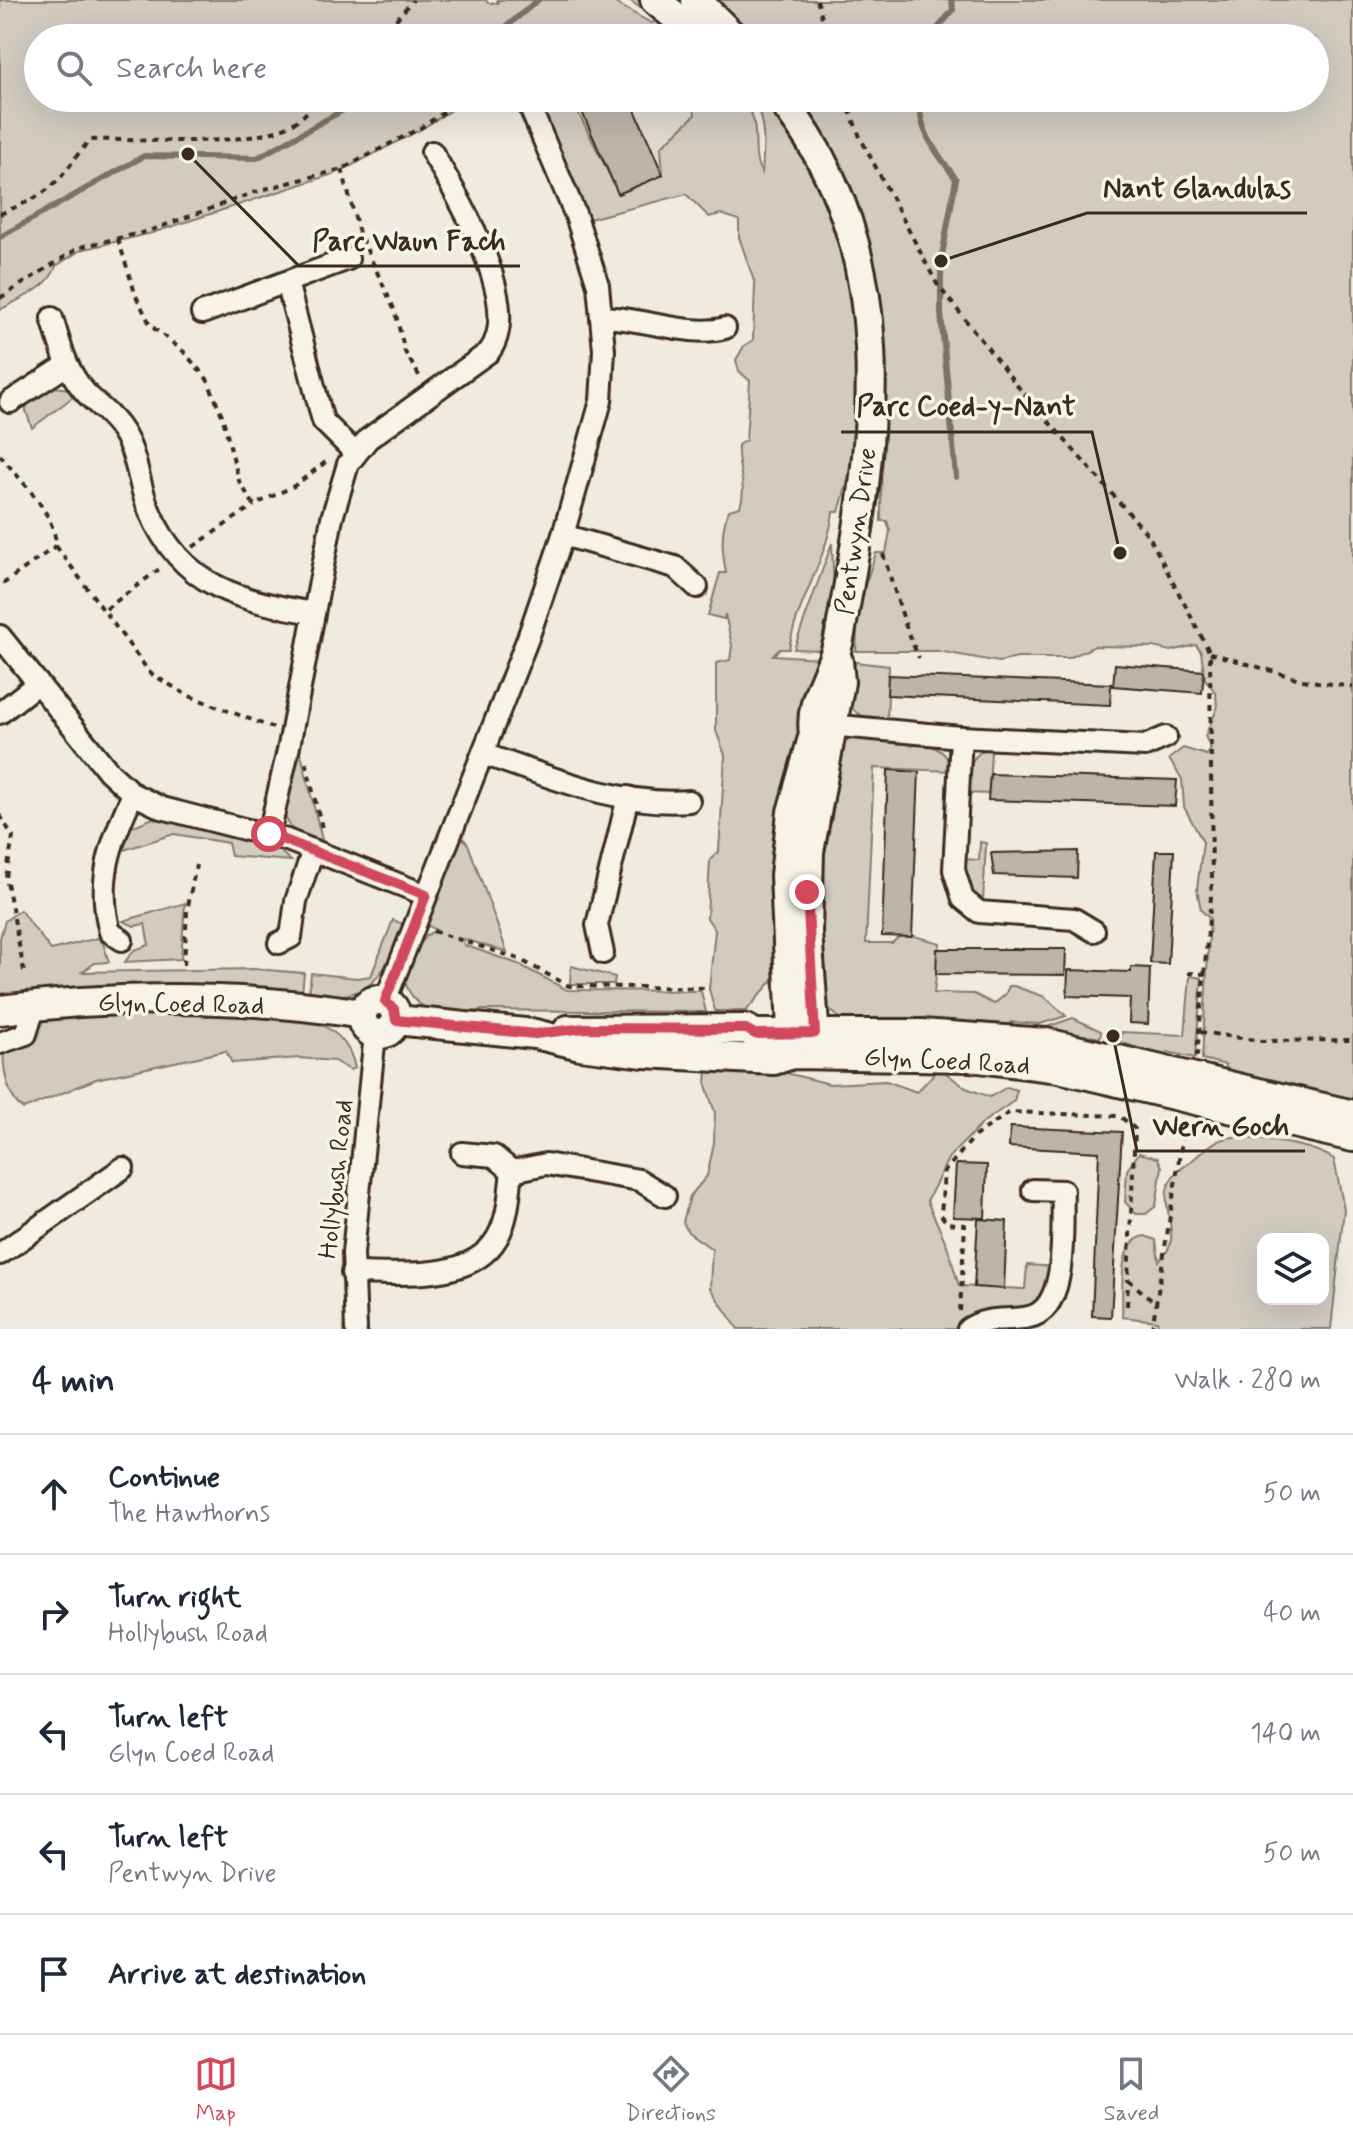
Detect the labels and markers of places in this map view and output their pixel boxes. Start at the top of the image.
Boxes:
callout: Nant Glandulas [1087,161,1307,213]
callout: Parc Waun Fach [299,214,520,266]
callout: Parc Coed-y-Nant [841,380,1092,432]
callout: Wern Goch [1137,1099,1305,1151]

